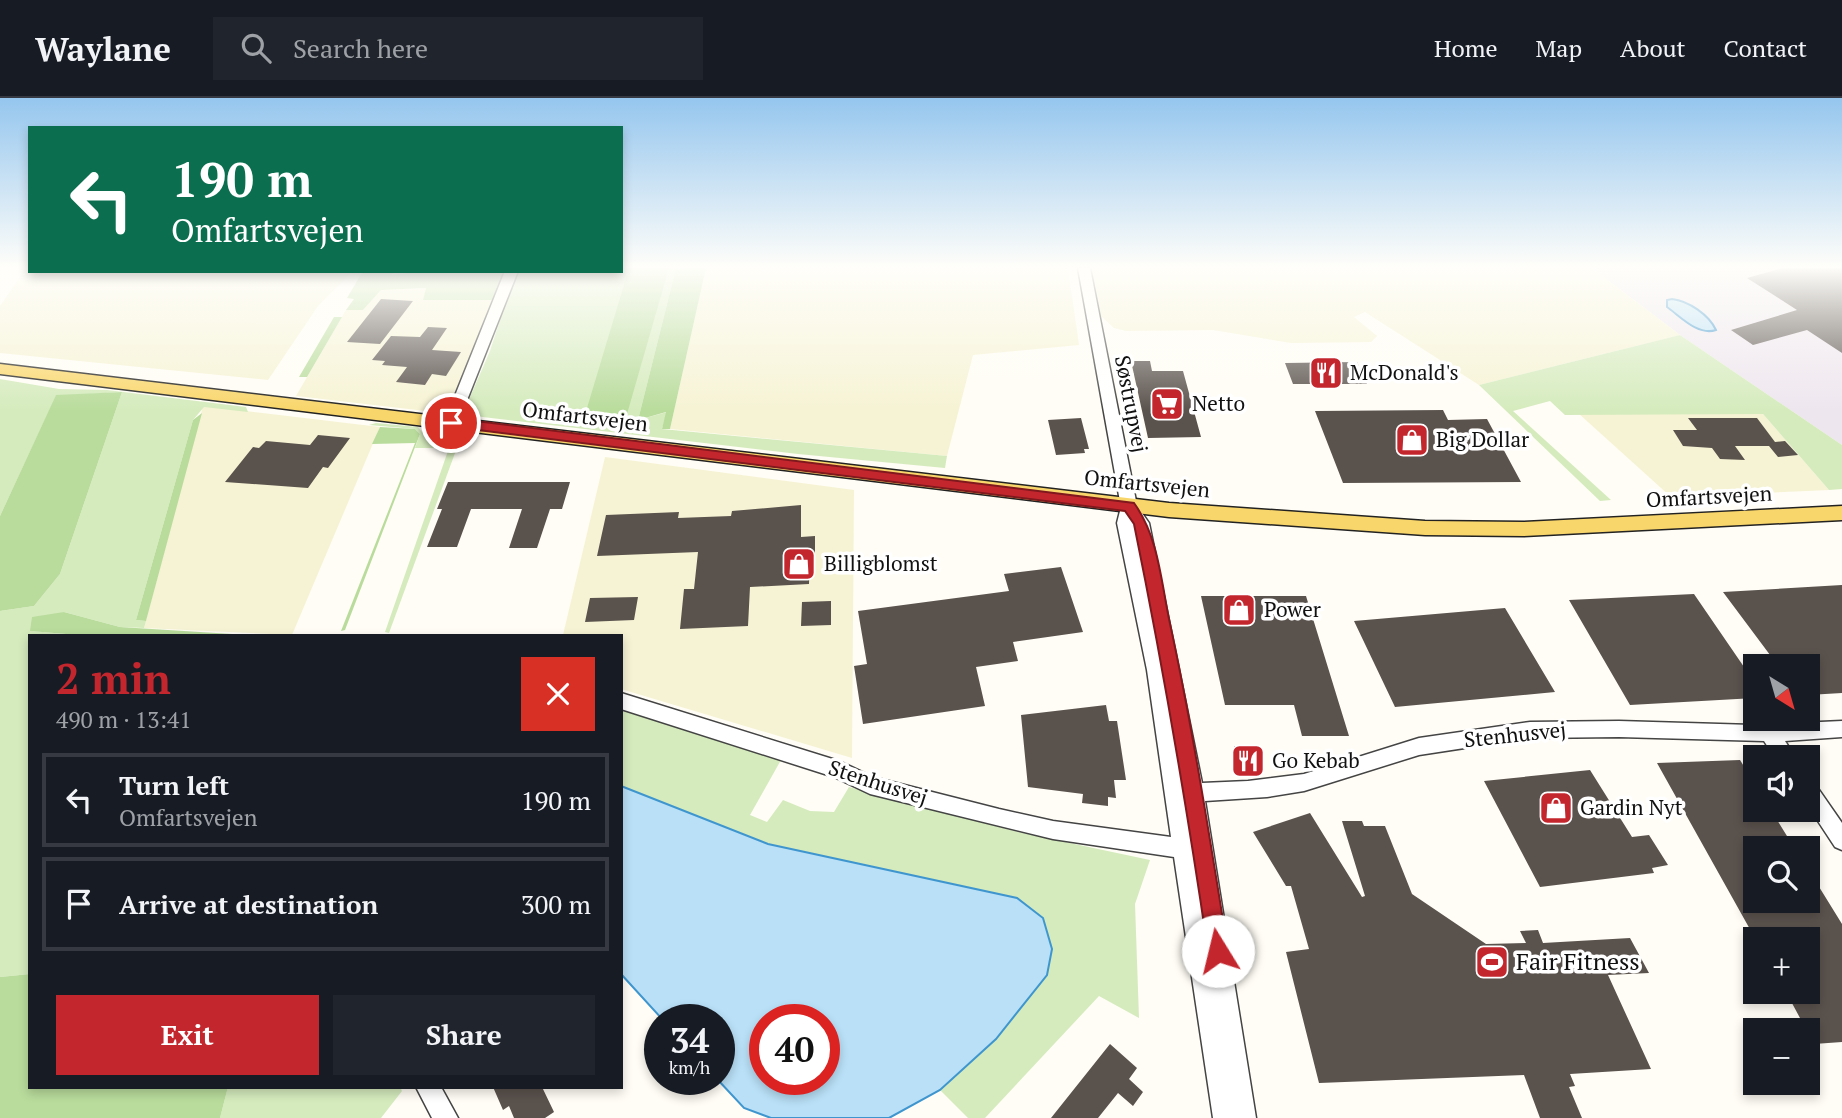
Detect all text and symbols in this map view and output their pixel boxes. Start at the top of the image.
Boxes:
search box [213,17,703,80]
text: Waylane [35,27,171,70]
icon: search [237,29,275,67]
text: Search here [293,31,428,65]
text: Home [1434,32,1498,64]
text: Map [1536,32,1582,64]
text: About [1620,32,1686,64]
text: Contact [1724,32,1807,64]
text: 190 m [171,146,313,211]
icon: left [56,154,147,245]
text: Omfartsvejen [171,209,363,251]
street label: Søstrupvej [1109,353,1155,455]
restaurant icon: McDonald's [1307,354,1345,392]
place label: McDonald's [1350,358,1459,386]
supermarket icon: Netto [1148,385,1186,423]
place label: Netto [1192,389,1245,417]
pin [421,393,481,453]
street label: Omfartsvejen [521,394,650,438]
icon: arrive [432,404,470,442]
shop icon: Big Dollar [1393,421,1431,459]
place label: Big Dollar [1436,425,1529,453]
street label: Omfartsvejen [1083,462,1212,504]
street label: Omfartsvejen [1645,479,1773,513]
shop icon: Billigblomst [780,545,818,583]
place label: Billigblomst [824,549,938,577]
shop icon: Power [1220,591,1258,629]
place label: Power [1264,595,1321,623]
text: 2 min [56,650,171,706]
north arrow [1743,654,1820,732]
map controls [1743,654,1820,1095]
button: close [521,657,595,731]
text: 490 m · 13:41 [56,704,191,735]
street label: Stenhusvej [1462,715,1567,753]
restaurant icon: Go Kebab [1229,742,1267,780]
button: sound [1743,745,1820,822]
place label: Go Kebab [1272,746,1360,774]
street label: Stenhusvej [825,753,931,811]
text: Turn left [119,768,229,802]
icon: left [60,781,98,819]
text: 190 m [521,783,591,817]
shop icon: Gardin Nyt [1537,789,1575,827]
place label: Gardin Nyt [1580,793,1683,821]
text: Omfartsvejen [119,802,257,833]
button: search [1743,836,1820,913]
icon: arrive [60,885,98,923]
text: Arrive at destination [119,887,378,921]
text: 300 m [521,887,591,921]
position arrow [1181,914,1255,988]
button: + [1743,927,1820,1004]
sports icon: Fair Fitness [1473,943,1511,981]
place label: Fair Fitness [1516,945,1640,977]
button: Exit [56,995,319,1075]
button: Share [333,995,595,1075]
speed limit sign: 40 [749,1004,840,1095]
text: 34 [670,1017,709,1063]
button: − [1743,1018,1820,1095]
text: km/h [669,1055,710,1079]

